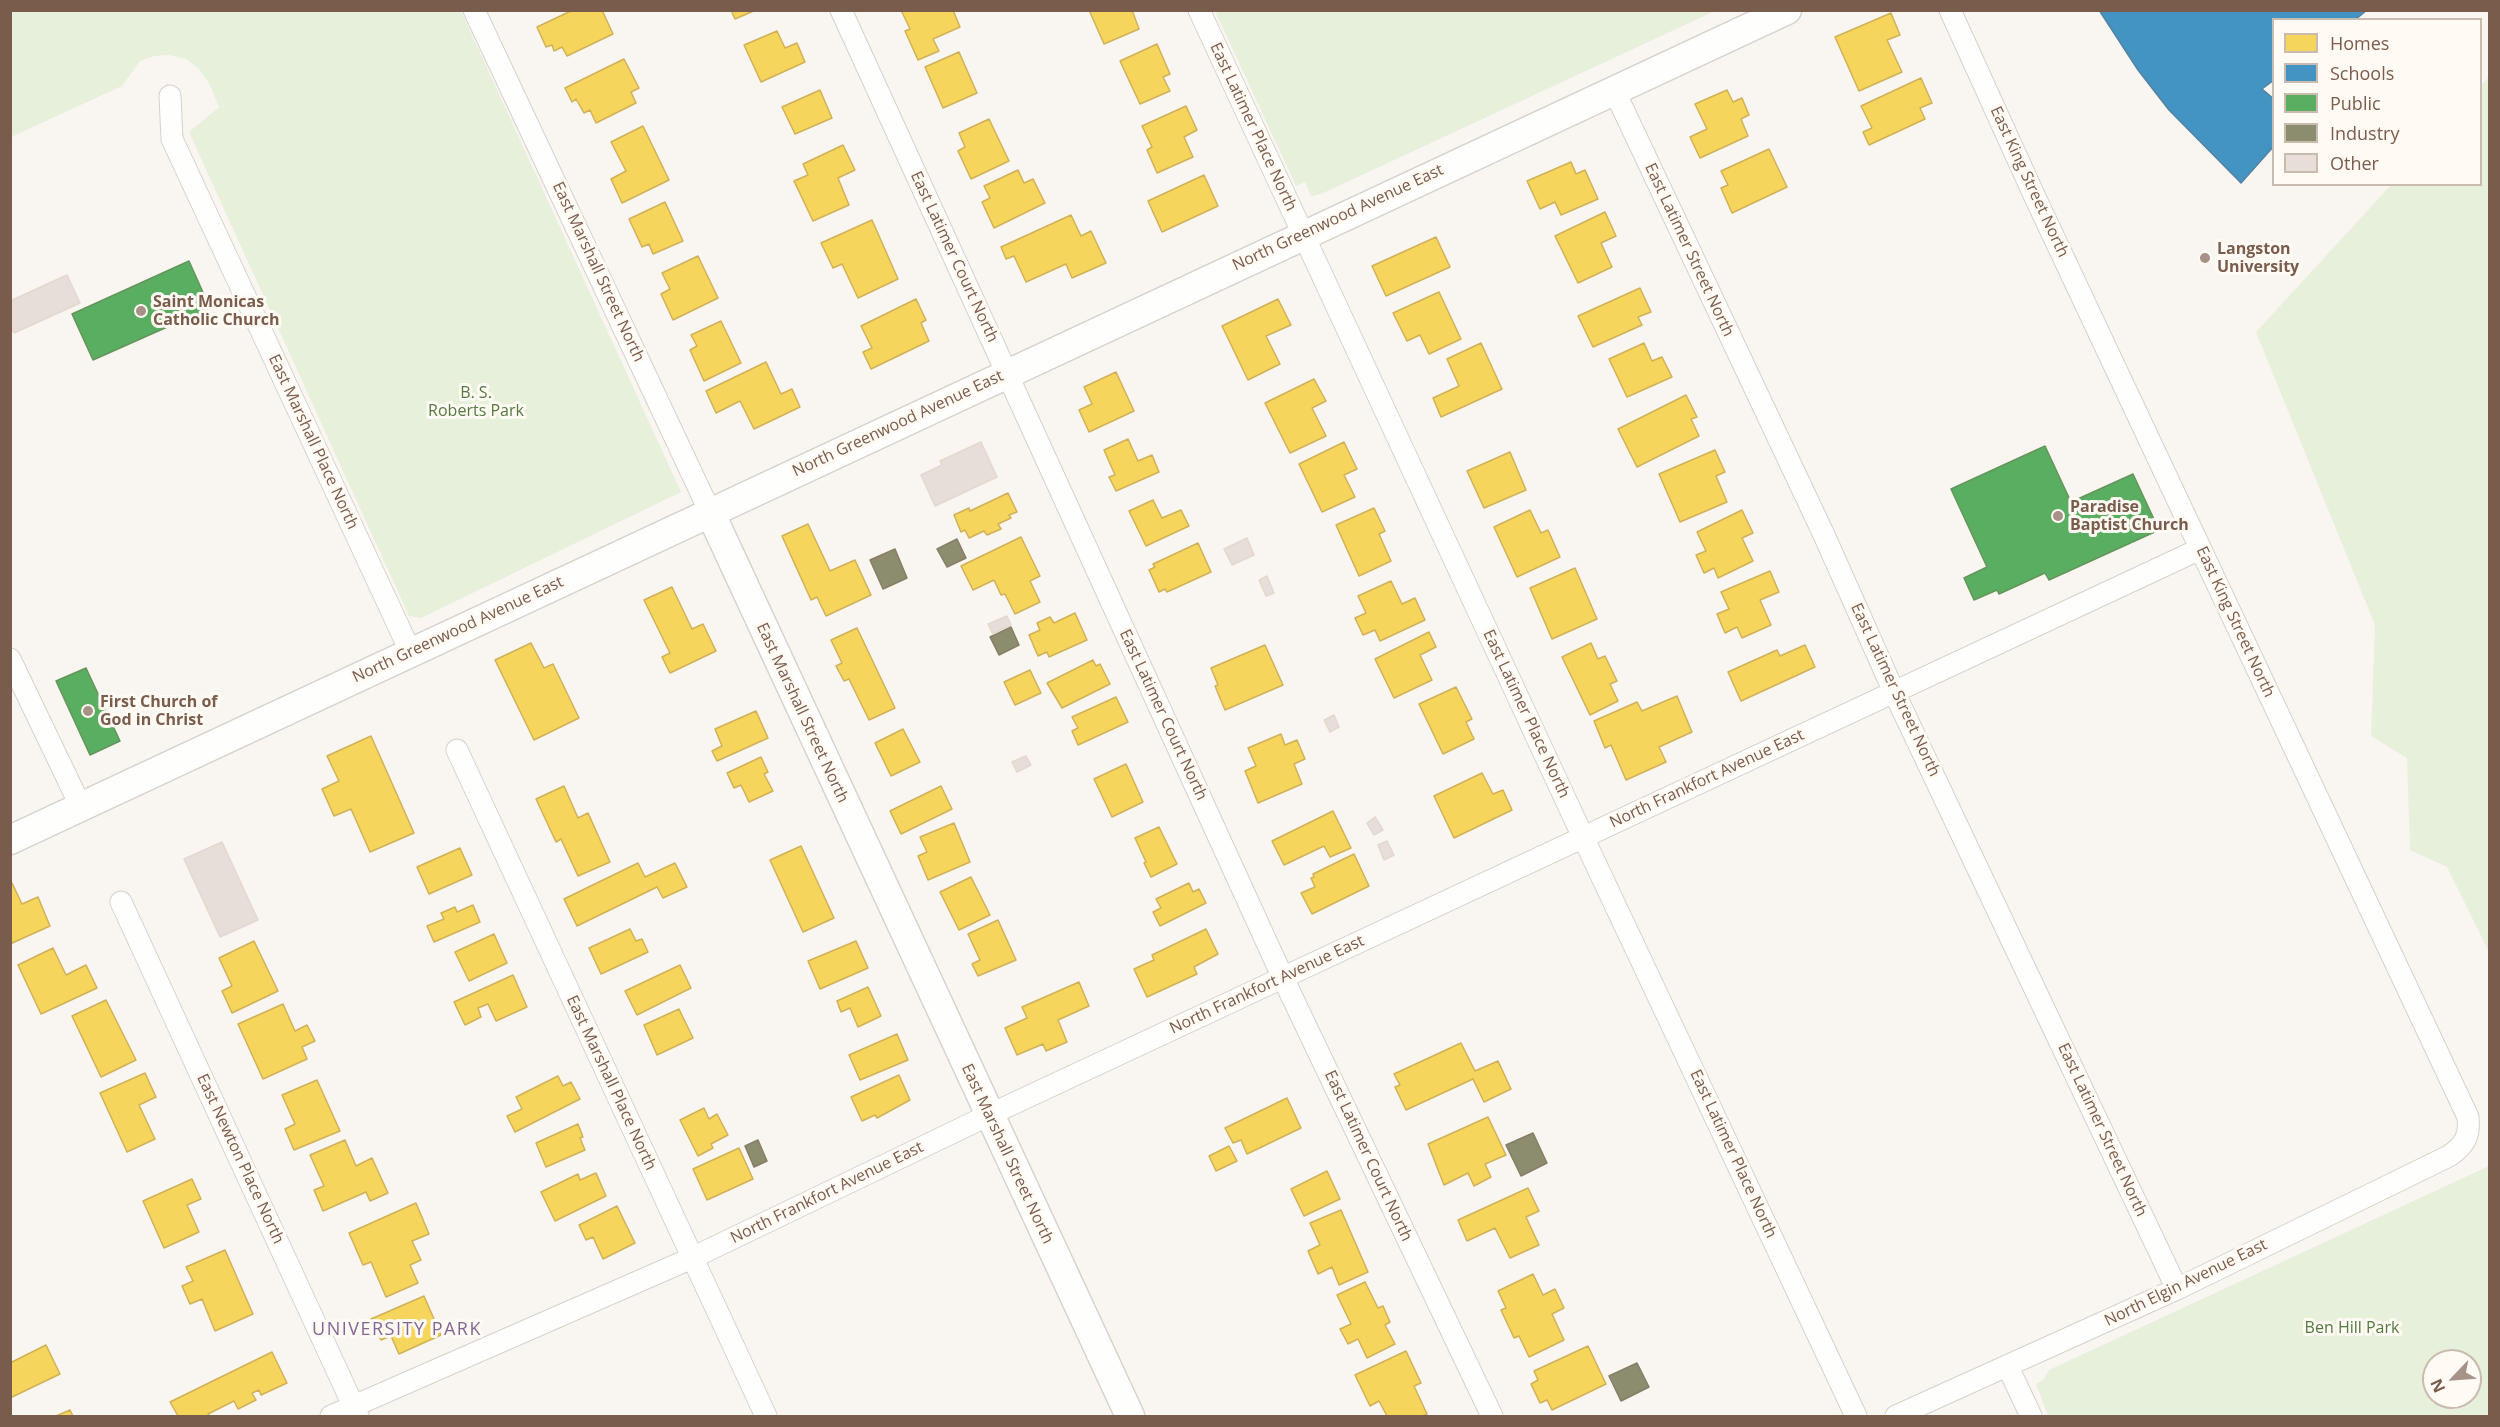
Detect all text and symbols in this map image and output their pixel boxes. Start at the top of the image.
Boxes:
legend [2272,18,2482,186]
text: Homes [2330,31,2389,55]
street label: East Latimer Place North [1205,40,1301,214]
text: Schools [2330,61,2394,85]
text: Public [2330,91,2381,115]
street label: East King Street North [1986,103,2072,261]
text: Industry [2330,121,2400,145]
text: Other [2330,151,2379,175]
street label: East Latimer Street North [1640,160,1738,340]
street label: North Greenwood Avenue East [1230,161,1446,275]
street label: East Latimer Court North [906,168,1002,346]
street label: East Marshall Street North [548,179,648,365]
place label: Langston University [2217,239,2299,277]
marker: Langston University [2198,251,2212,265]
place label: Saint Monicas Catholic Church [153,292,280,330]
marker: Saint Monicas Catholic Church [134,304,148,318]
street label: East Marshall Place North [264,352,362,532]
street label: North Greenwood Avenue East [790,367,1006,481]
park label: B. S. Roberts Park [428,383,524,421]
place label: Paradise Baptist Church [2070,497,2189,535]
marker: Paradise Baptist Church [2051,509,2065,523]
street label: East King Street North [2192,543,2278,701]
street label: North Greenwood Avenue East [350,573,566,687]
street label: East Latimer Street North [1846,600,1944,780]
street label: East Marshall Street North [752,620,852,806]
street label: East Latimer Court North [1115,626,1211,804]
street label: East Latimer Place North [1478,627,1574,801]
place label: First Church of God in Christ [100,692,217,730]
marker: First Church of God in Christ [81,704,95,718]
street label: North Frankfort Avenue East [1607,725,1807,833]
street label: North Frankfort Avenue East [1167,931,1367,1039]
street label: East Marshall Place North [562,993,660,1173]
street label: East Latimer Street North [2053,1040,2151,1220]
street label: East Marshall Street North [957,1061,1057,1247]
street label: East Latimer Court North [1320,1067,1416,1245]
street label: East Latimer Place North [1685,1067,1781,1241]
street label: East Newton Place North [192,1071,288,1247]
street label: North Frankfort Avenue East [727,1138,927,1248]
street label: North Elgin Avenue East [2102,1235,2270,1331]
park label: Ben Hill Park [2305,1318,2399,1338]
district label: UNIVERSITY PARK [312,1319,482,1341]
north arrow [2422,1349,2482,1409]
text: N [2425,1375,2450,1396]

